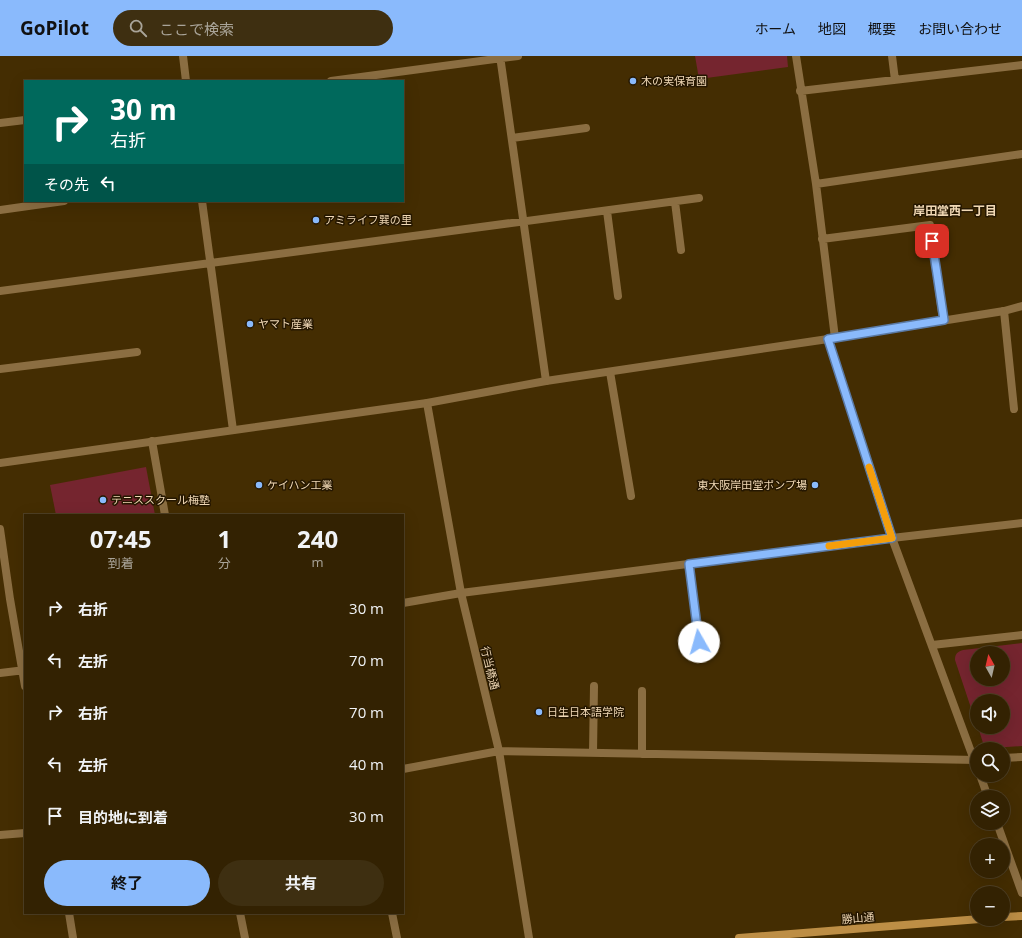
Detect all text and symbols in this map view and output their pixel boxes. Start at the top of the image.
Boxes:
search box [113,10,393,46]
text: GoPilot [20,15,89,41]
icon: search [127,17,149,39]
text: ここで検索 [159,19,234,39]
text: ホーム [754,19,796,38]
text: 地図 [818,19,846,38]
text: 概要 [868,19,896,38]
text: お問い合わせ [918,19,1002,38]
place label: 木の実保育園 [641,73,707,88]
marker: 木の実保育園 [628,76,638,86]
text: 30 m [110,90,177,128]
icon: right [44,96,96,148]
text: 右折 [110,128,146,152]
icon: left [97,172,119,194]
text: その先 [44,174,89,194]
district label: 岸田堂西一丁目 [913,202,997,219]
place label: アミライフ巽の里 [324,212,412,227]
marker: アミライフ巽の里 [311,215,321,225]
pin [915,224,949,258]
icon: arrive [921,230,943,252]
place label: ヤマト産業 [258,316,313,331]
marker: ヤマト産業 [245,319,255,329]
place label: ケイハン工業 [267,477,333,492]
place label: 東大阪岸田堂ポンプ場 [697,477,807,492]
marker: ケイハン工業 [254,480,264,490]
marker: 東大阪岸田堂ポンプ場 [810,480,820,490]
place label: テニススクール梅塾 [111,492,210,507]
marker: テニススクール梅塾 [98,495,108,505]
text: 07:45 [90,522,152,555]
text: 1 [217,522,231,555]
text: 240 [297,522,338,555]
text: m [312,553,324,571]
text: 到着 [108,554,134,572]
text: 分 [218,554,231,572]
icon: right [44,597,66,619]
text: 30 m [349,598,384,618]
text: 右折 [78,599,108,619]
position arrow [678,621,720,663]
street label: 行当橋通 [478,645,503,691]
north arrow [970,646,1010,686]
map controls [970,646,1010,926]
icon: left [44,649,66,671]
text: 70 m [349,650,384,670]
text: 左折 [78,651,108,671]
button: sound [970,694,1010,734]
icon: right [44,701,66,723]
text: 70 m [349,702,384,722]
text: 右折 [78,703,108,723]
place label: 日生日本語学院 [547,704,624,719]
marker: 日生日本語学院 [534,707,544,717]
button: search [970,742,1010,782]
icon: left [44,753,66,775]
text: 40 m [349,754,384,774]
text: 左折 [78,755,108,775]
button: layers [970,790,1010,830]
icon: arrive [44,805,66,827]
text: 30 m [349,806,384,826]
text: 目的地に到着 [78,807,168,827]
button: + [970,838,1010,878]
button: 終了 [44,860,210,906]
button: 共有 [218,860,384,906]
button: − [970,886,1010,926]
street label: 勝山通 [841,909,875,926]

